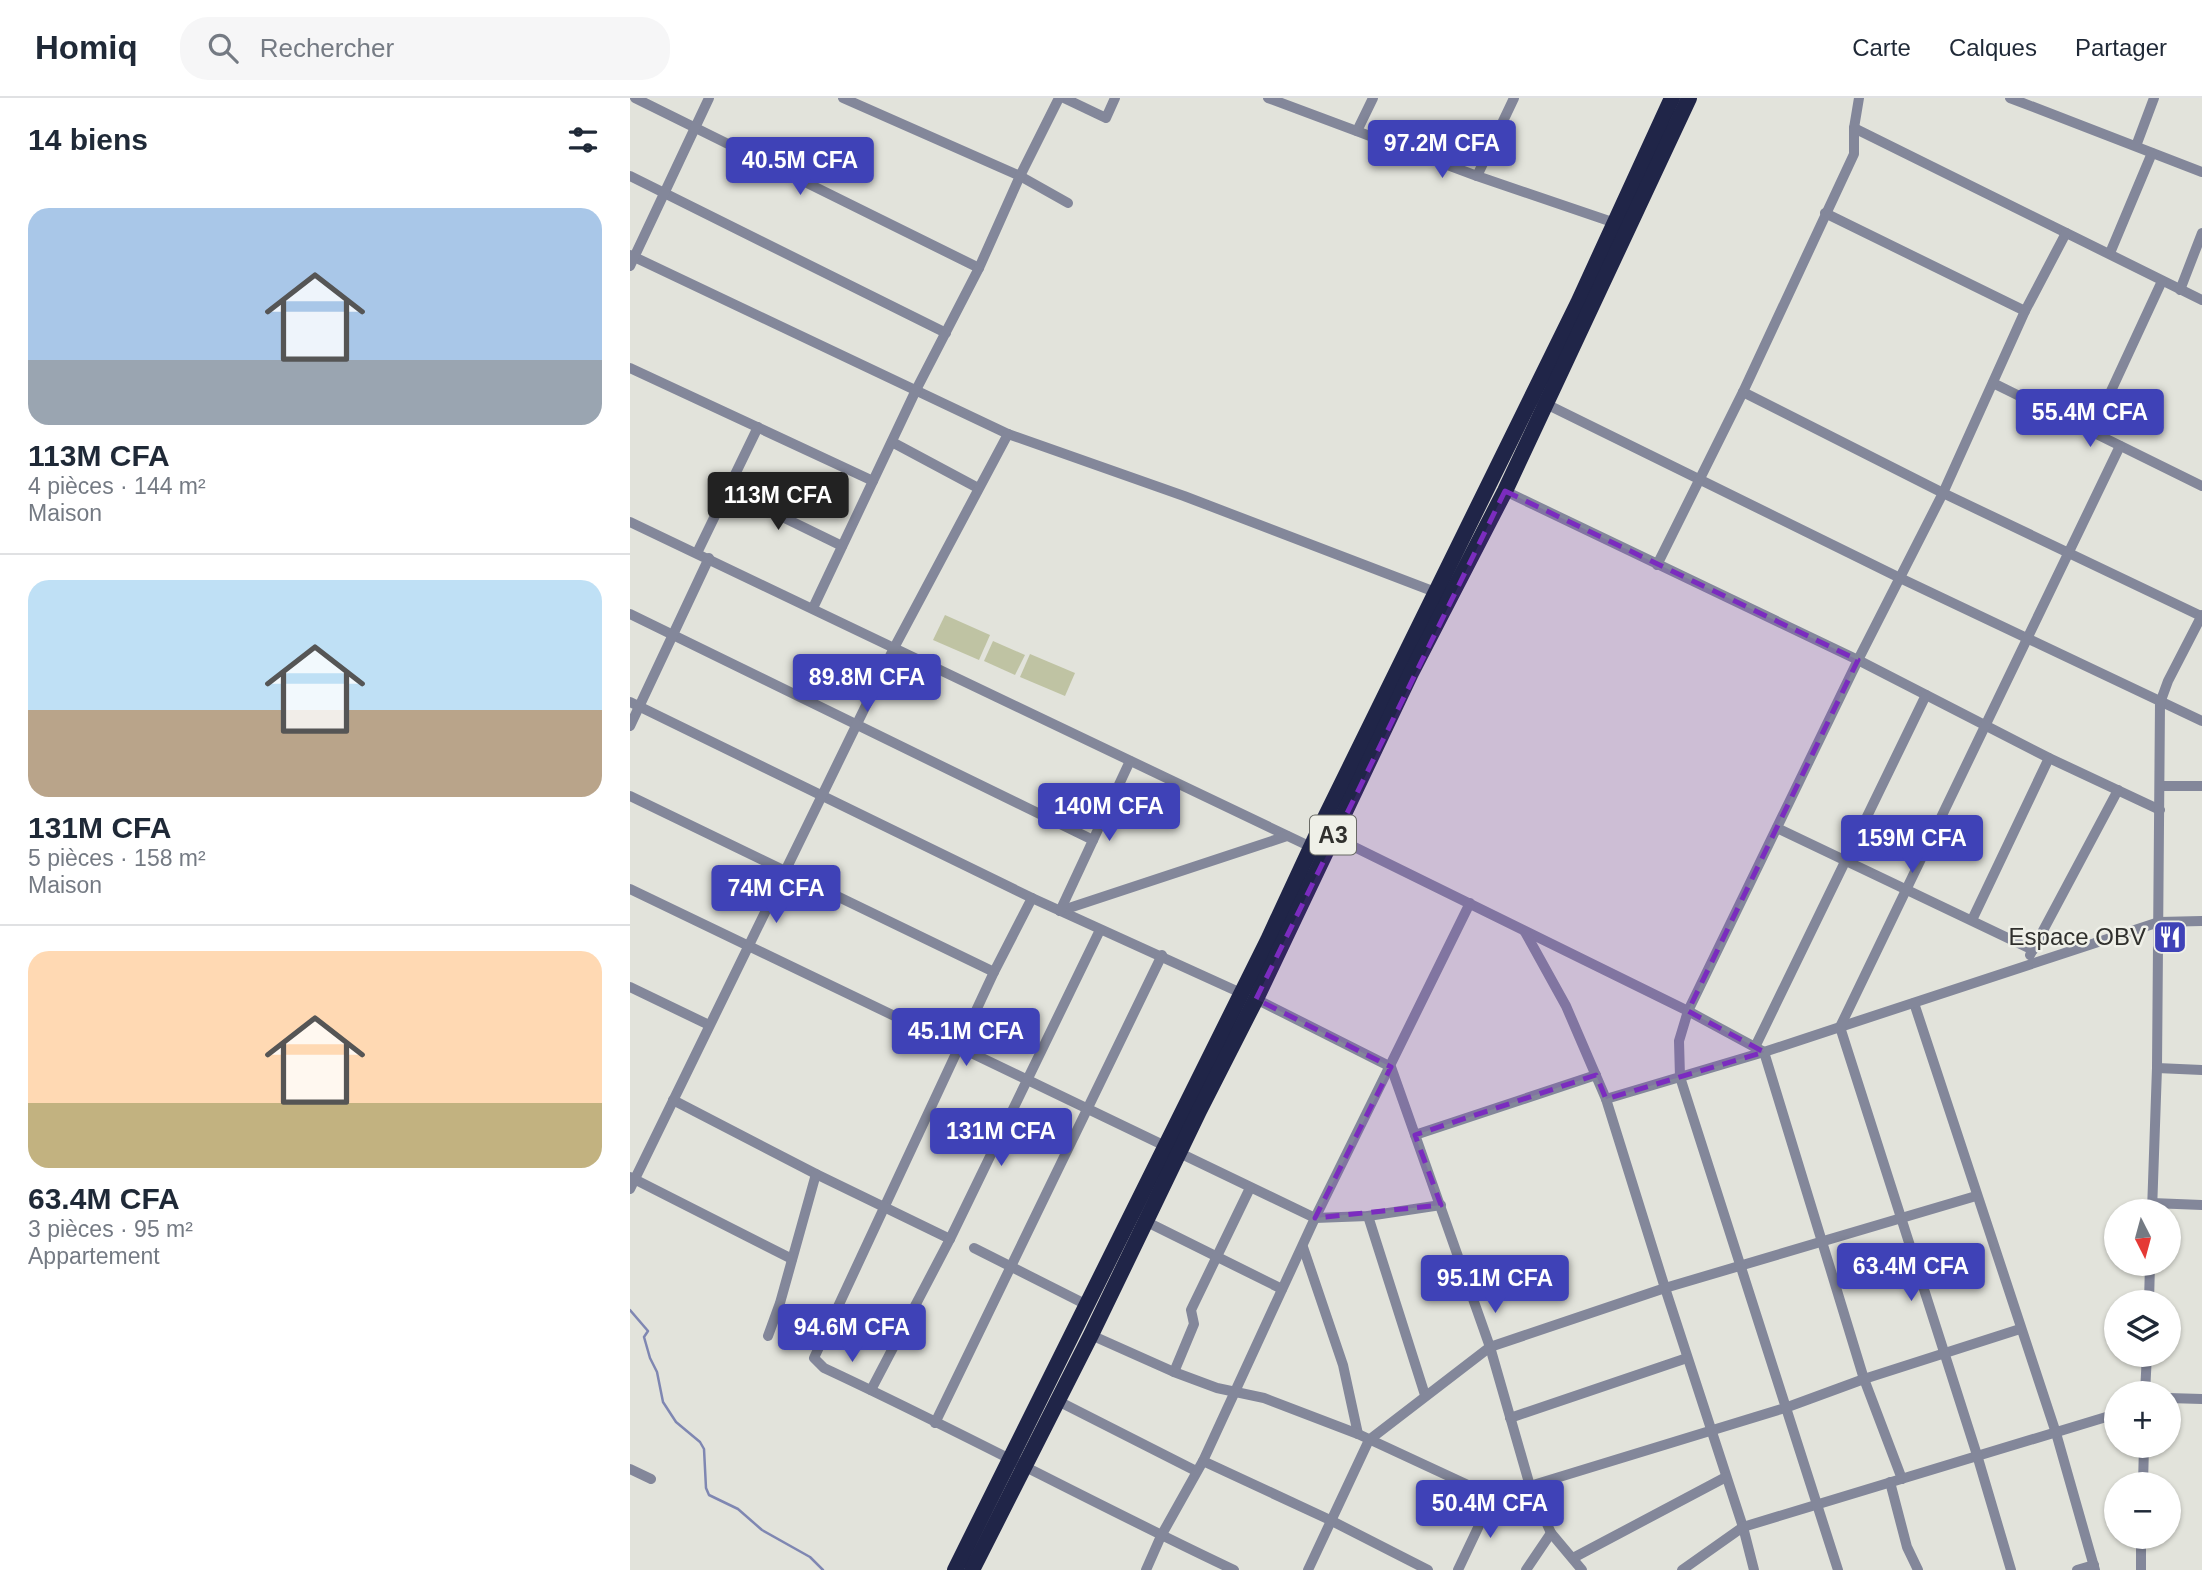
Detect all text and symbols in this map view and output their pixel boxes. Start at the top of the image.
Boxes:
search box [180,17,670,80]
text: Homiq [35,29,138,66]
icon: search [204,29,242,67]
text: Rechercher [260,33,394,63]
text: Carte [1852,34,1911,61]
text: Calques [1949,34,2037,61]
text: Partager [2075,34,2167,61]
pin: 97.2M CFA [1362,120,1522,180]
icon: filters [564,121,602,159]
text: 14 biens [28,123,148,156]
text: 97.2M CFA [1384,130,1500,156]
pin: 40.5M CFA [720,138,880,197]
text: 40.5M CFA [742,147,858,173]
icon: home [252,254,378,380]
pin: 55.4M CFA [2010,390,2170,449]
text: 55.4M CFA [2032,399,2148,425]
text: 113M CFA [28,439,170,472]
pin: 113M CFA [706,472,850,532]
text: 4 pièces · 144 m² [28,473,206,499]
text: 113M CFA [724,482,832,508]
text: Maison [28,500,102,526]
icon: home [252,626,378,752]
pin: 89.8M CFA [787,654,947,714]
text: 89.8M CFA [809,664,925,690]
pin: 140M CFA [1037,784,1181,843]
text: 140M CFA [1054,793,1164,819]
text: 131M CFA [28,811,171,844]
road number: A3 [1310,816,1356,855]
pin: 159M CFA [1840,816,1984,875]
text: 159M CFA [1857,825,1967,851]
text: 5 pièces · 158 m² [28,845,206,871]
pin: 74M CFA [711,866,841,925]
text: Maison [28,872,102,898]
text: 74M CFA [727,875,825,901]
restaurant icon: Espace OBV [2151,918,2189,956]
place label: Espace OBV [2009,923,2146,950]
icon: home [252,997,378,1123]
pin: 45.1M CFA [886,1009,1046,1068]
text: 45.1M CFA [908,1018,1024,1044]
pin: 131M CFA [929,1108,1073,1168]
text: 131M CFA [946,1118,1056,1144]
text: 63.4M CFA [28,1182,180,1215]
north arrow [2104,1199,2180,1276]
map controls [2104,1199,2181,1549]
text: 3 pièces · 95 m² [28,1216,193,1242]
text: Appartement [28,1243,160,1269]
pin: 63.4M CFA [1831,1244,1991,1303]
text: 63.4M CFA [1853,1253,1969,1279]
pin: 95.1M CFA [1415,1256,1575,1315]
text: 95.1M CFA [1437,1265,1553,1291]
button: layers [2104,1290,2181,1367]
pin: 94.6M CFA [772,1304,932,1364]
text: 94.6M CFA [794,1314,910,1340]
button: + [2104,1381,2181,1458]
button: − [2104,1472,2181,1549]
pin: 50.4M CFA [1410,1480,1570,1540]
text: 50.4M CFA [1432,1490,1548,1516]

